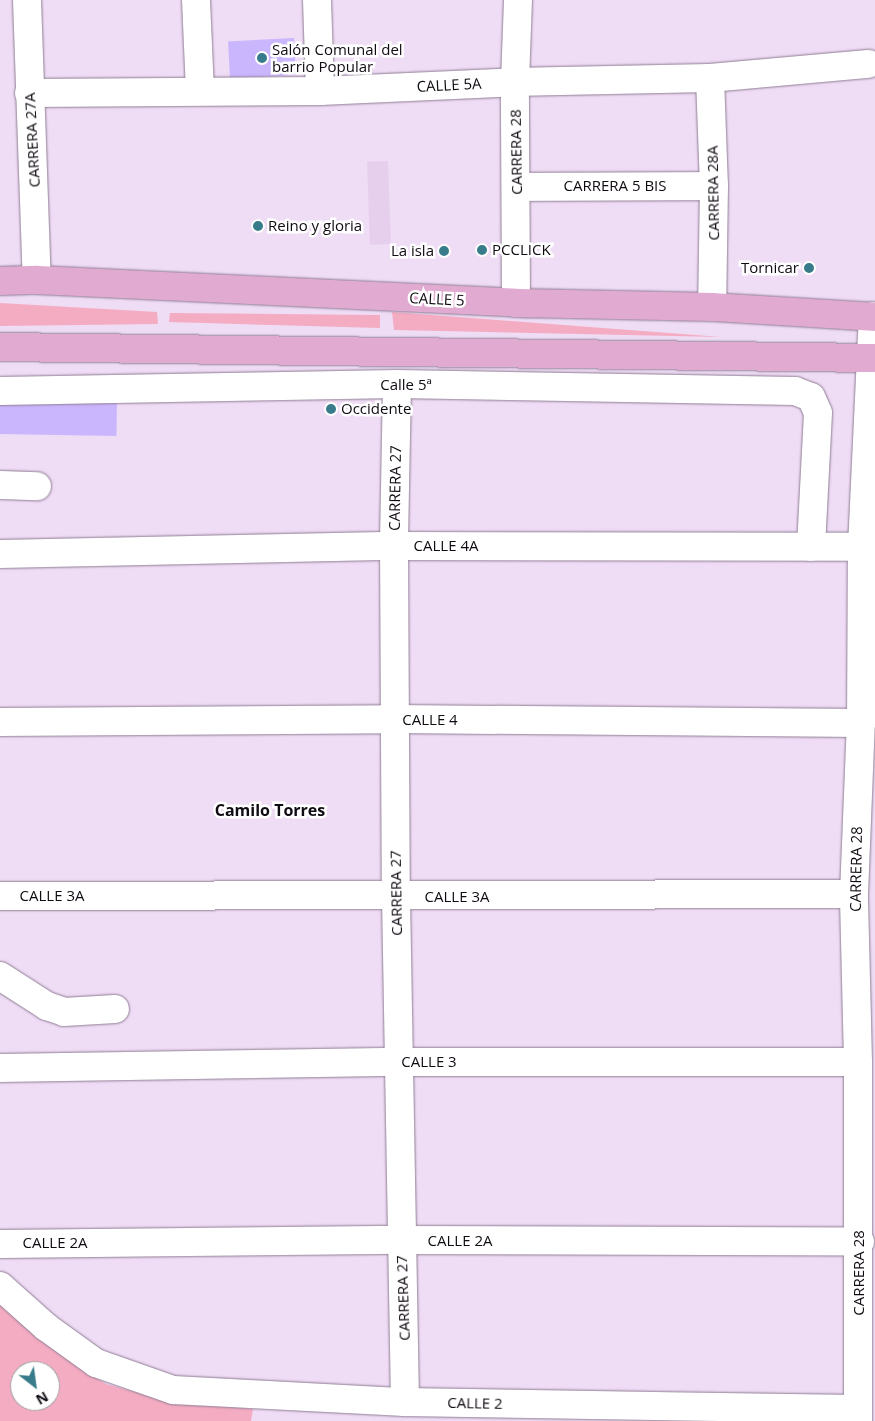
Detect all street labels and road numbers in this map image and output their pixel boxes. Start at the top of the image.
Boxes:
street label: CALLE 5A [416,74,482,96]
street label: CARRERA 27A [21,92,43,188]
street label: CARRERA 28 [506,109,526,195]
street label: CARRERA 28A [703,145,723,241]
street label: CARRERA 5 BIS [563,177,667,195]
street label: CALLE 5 [409,289,465,309]
street label: Calle 5ª [380,376,432,394]
street label: CARRERA 27 [385,445,405,531]
street label: CALLE 4A [414,537,478,555]
street label: CALLE 4 [402,711,458,729]
street label: CARRERA 28 [846,826,866,912]
street label: CARRERA 27 [386,850,406,936]
street label: CALLE 3A [20,887,84,905]
street label: CALLE 3A [425,888,489,906]
street label: CALLE 3 [401,1053,457,1071]
street label: CARRERA 28 [850,1230,868,1316]
street label: CALLE 2A [428,1232,492,1250]
street label: CALLE 2A [23,1234,87,1252]
street label: CARRERA 27 [393,1255,413,1341]
street label: CALLE 2 [447,1394,503,1412]

